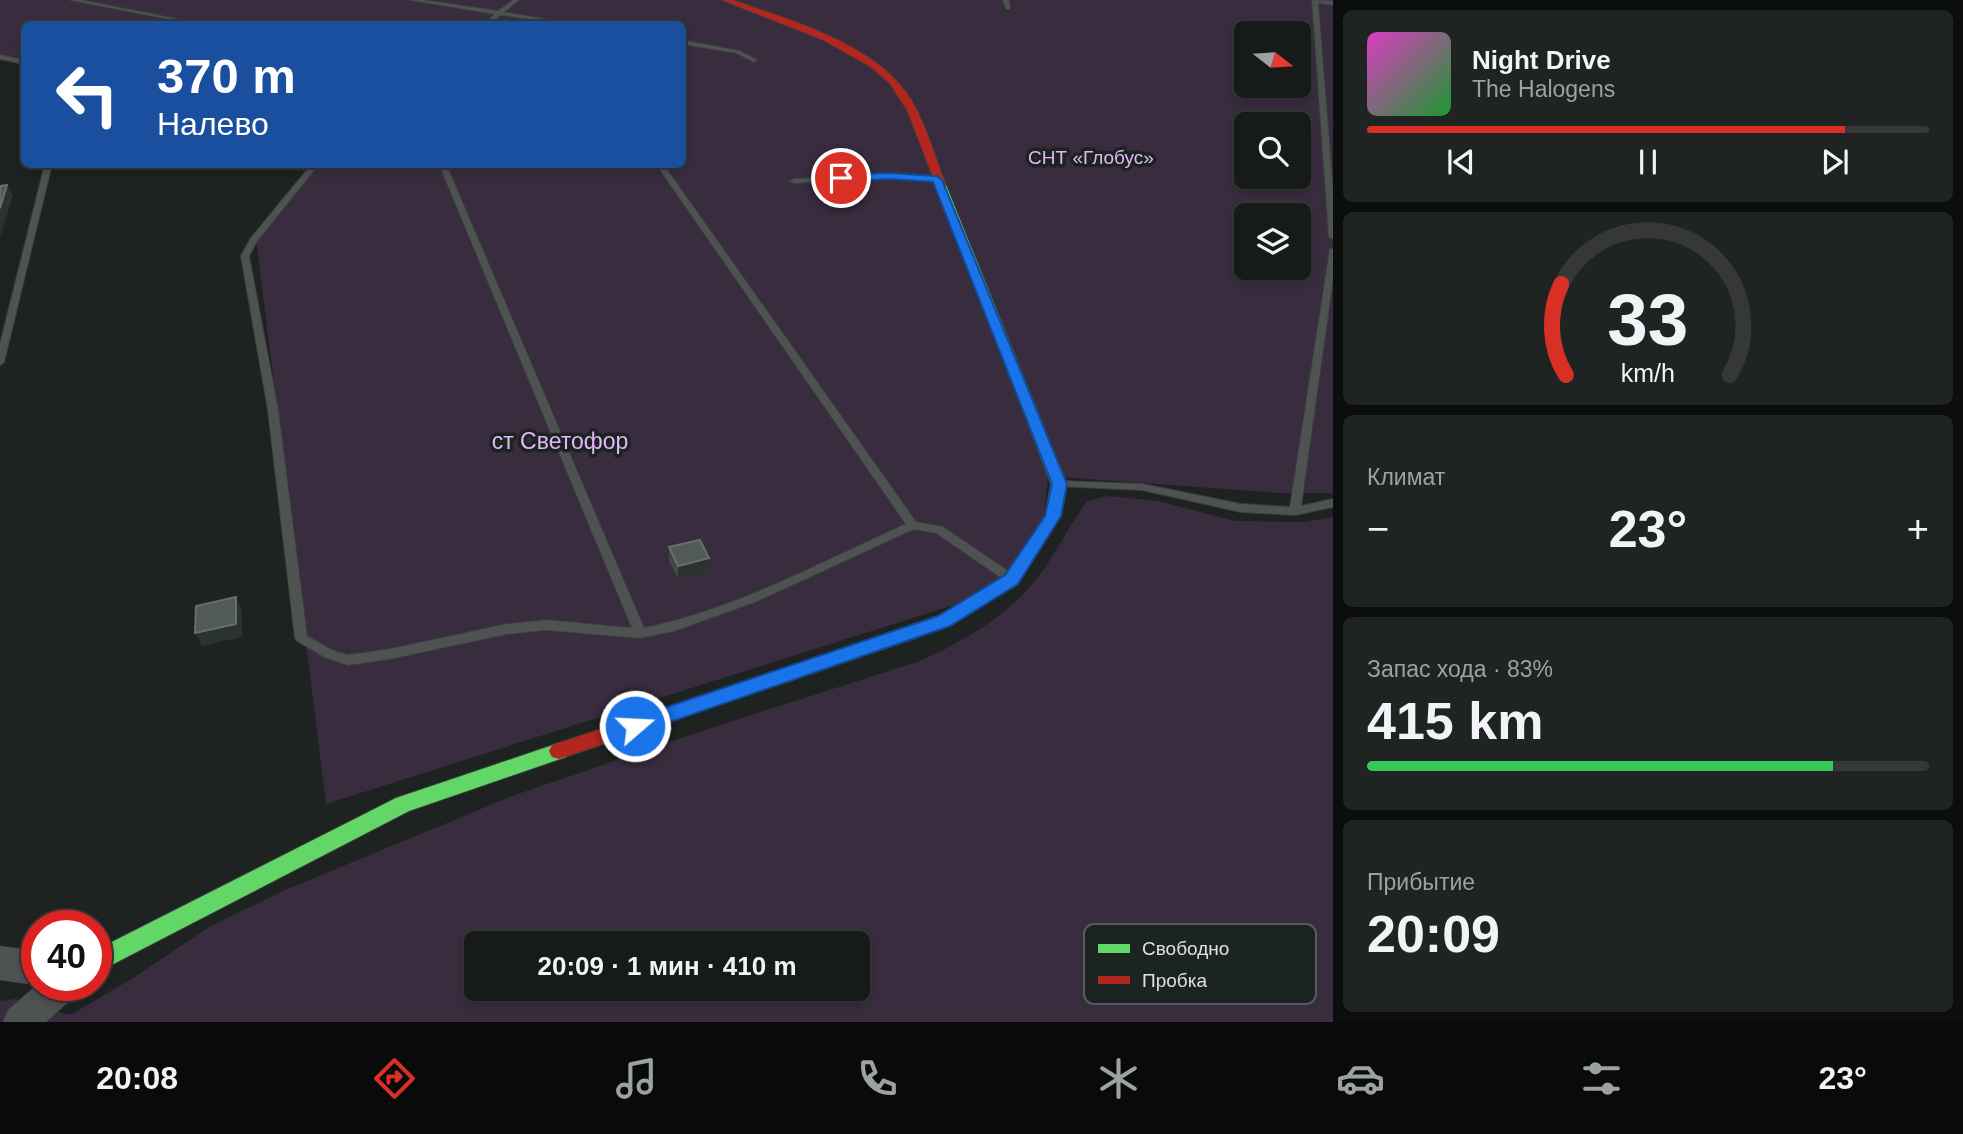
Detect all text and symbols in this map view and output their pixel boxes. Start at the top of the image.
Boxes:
north arrow [1234,21,1311,98]
map controls [1234,21,1311,280]
text: Night Drive [1472,45,1611,75]
icon: left [42,49,133,140]
text: 370 m [157,49,296,103]
text: The Halogens [1472,76,1615,102]
text: Налево [157,106,269,142]
button: search [1234,112,1311,189]
icon: previous [1442,143,1480,181]
icon: pause [1629,143,1667,181]
icon: next [1816,143,1854,181]
park label: СНТ «Глобус» [1028,147,1154,168]
pin [811,148,871,208]
icon: arrive [822,159,860,197]
button: layers [1234,203,1311,280]
text: 33 [1608,279,1688,360]
text: km/h [1621,358,1675,386]
park label: ст Светофор [492,428,628,454]
text: Климат [1367,464,1445,490]
text: 23° [1609,500,1687,558]
text: − [1367,508,1389,550]
text: + [1907,508,1929,550]
text: Запас хода · 83% [1367,656,1553,682]
position arrow [598,689,672,763]
text: 415 km [1367,692,1543,750]
text: Прибытие [1367,869,1475,895]
text: 20:09 [1367,905,1500,963]
speed limit sign: 40 [21,910,112,1001]
legend [1084,924,1316,1004]
text: Свободно [1142,938,1229,959]
text: 20:09 · 1 мин · 410 m [537,951,797,981]
text: Пробка [1142,970,1207,991]
icon: directions [370,1054,419,1103]
icon: music [612,1054,661,1103]
icon: phone [853,1054,902,1103]
icon: climate [1094,1054,1143,1103]
icon: car [1336,1054,1385,1103]
icon: filters [1577,1054,1626,1103]
text: 20:08 [96,1060,178,1096]
text: 23° [1818,1060,1867,1096]

